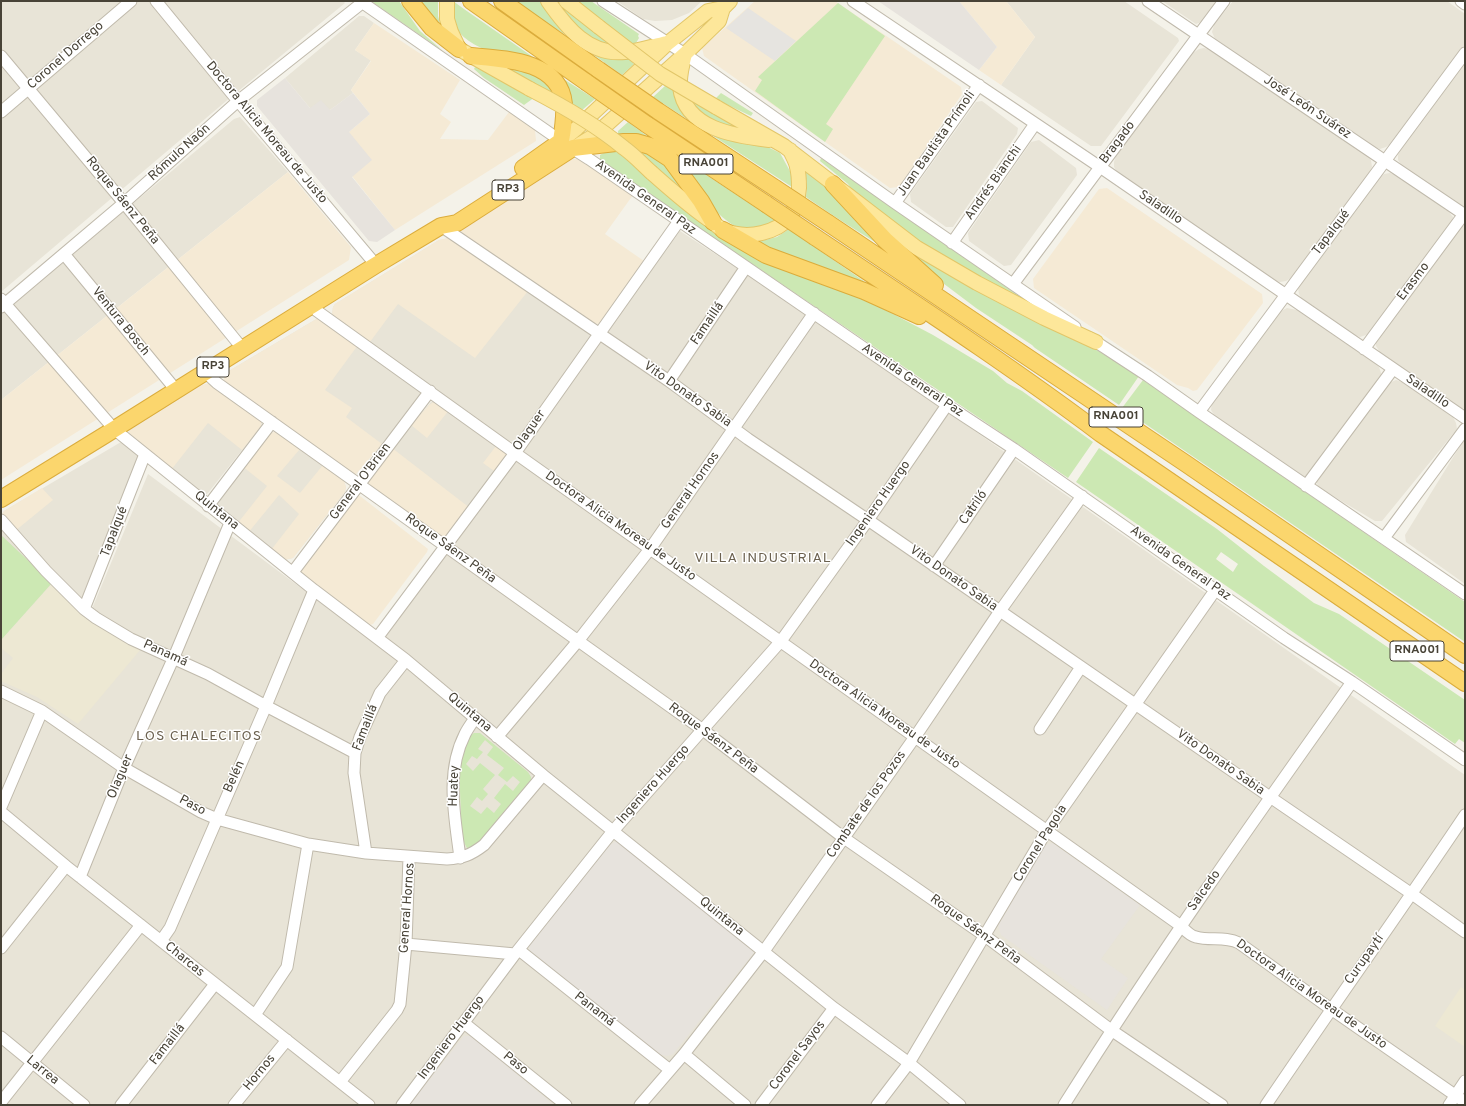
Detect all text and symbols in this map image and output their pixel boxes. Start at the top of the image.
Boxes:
street label: Coronel Dorrego [25,19,107,93]
street label: Doctora Alicia Moreau de Justo [202,59,330,207]
street label: José León Suárez [1260,73,1354,143]
street label: Juan Bautista Prímoli [895,88,979,200]
street label: Bragado [1097,119,1139,167]
street label: Rómulo Naón [146,121,214,185]
street label: Andrés Bianchi [962,142,1026,224]
street label: Roque Sáenz Peña [82,154,162,248]
road number: RNA001 [679,154,733,174]
street label: Avenida General Paz [591,157,699,239]
road number: RP3 [492,180,524,200]
street label: Saladillo [1135,188,1185,228]
street label: Tapalqué [1310,207,1354,259]
street label: Erasmo [1395,260,1433,304]
street label: Ventura Bosch [88,285,152,359]
street label: Famaillá [688,300,728,348]
street label: Avenida General Paz [858,341,966,421]
road number: RP3 [197,357,229,377]
street label: Vito Donato Sabia [640,359,734,431]
street label: Saladillo [1402,372,1452,412]
street label: Olaguer [510,407,550,455]
road number: RNA001 [1089,407,1143,427]
street label: General O'Brien [327,440,395,524]
street label: General Hornos [659,449,723,533]
street label: Ingeniero Huergo [844,458,914,550]
street label: Doctora Alicia Moreau de Justo [541,469,699,585]
street label: Quintana [190,488,242,534]
street label: Catriló [957,488,991,528]
street label: Tapalqué [98,504,132,560]
street label: Roque Sáenz Peña [401,511,499,587]
street label: Avenida General Paz [1126,523,1234,605]
street label: Vito Donato Sabia [906,543,1000,615]
district label: VILLA INDUSTRIAL [695,551,831,567]
street label: Panamá [140,637,190,671]
road number: RNA001 [1390,641,1444,661]
street label: Doctora Alicia Moreau de Justo [805,657,963,773]
street label: Quintana [444,690,494,736]
street label: Roque Sáenz Peña [665,700,761,778]
street label: Famaillá [350,703,382,753]
street label: Vito Donato Sabia [1173,727,1267,799]
district label: LOS CHALECITOS [136,729,262,745]
street label: Ingeniero Huergo [614,742,694,828]
street label: Combate de los Pozos [824,748,910,862]
street label: Olaguer [105,752,137,802]
street label: Belén [221,759,249,795]
street label: Huatey [446,765,464,807]
street label: Paso [176,793,208,819]
street label: Coronel Pagola [1011,802,1071,886]
street label: General Hornos [397,862,419,954]
street label: Salcedo [1185,868,1225,914]
street label: Roque Sáenz Peña [926,892,1024,968]
street label: Quintana [695,894,747,940]
street label: Curupaytí [1342,932,1388,988]
street label: Doctora Alicia Moreau de Justo [1232,937,1390,1053]
street label: Charcas [161,939,207,981]
street label: Panamá [571,989,617,1031]
street label: Ingeniero Huergo [415,993,489,1083]
street label: Coronel Sayos [767,1018,829,1094]
street label: Famaillá [147,1021,189,1069]
street label: Paso [499,1049,531,1079]
street label: Hornos [241,1052,279,1094]
street label: Larrea [22,1053,62,1089]

